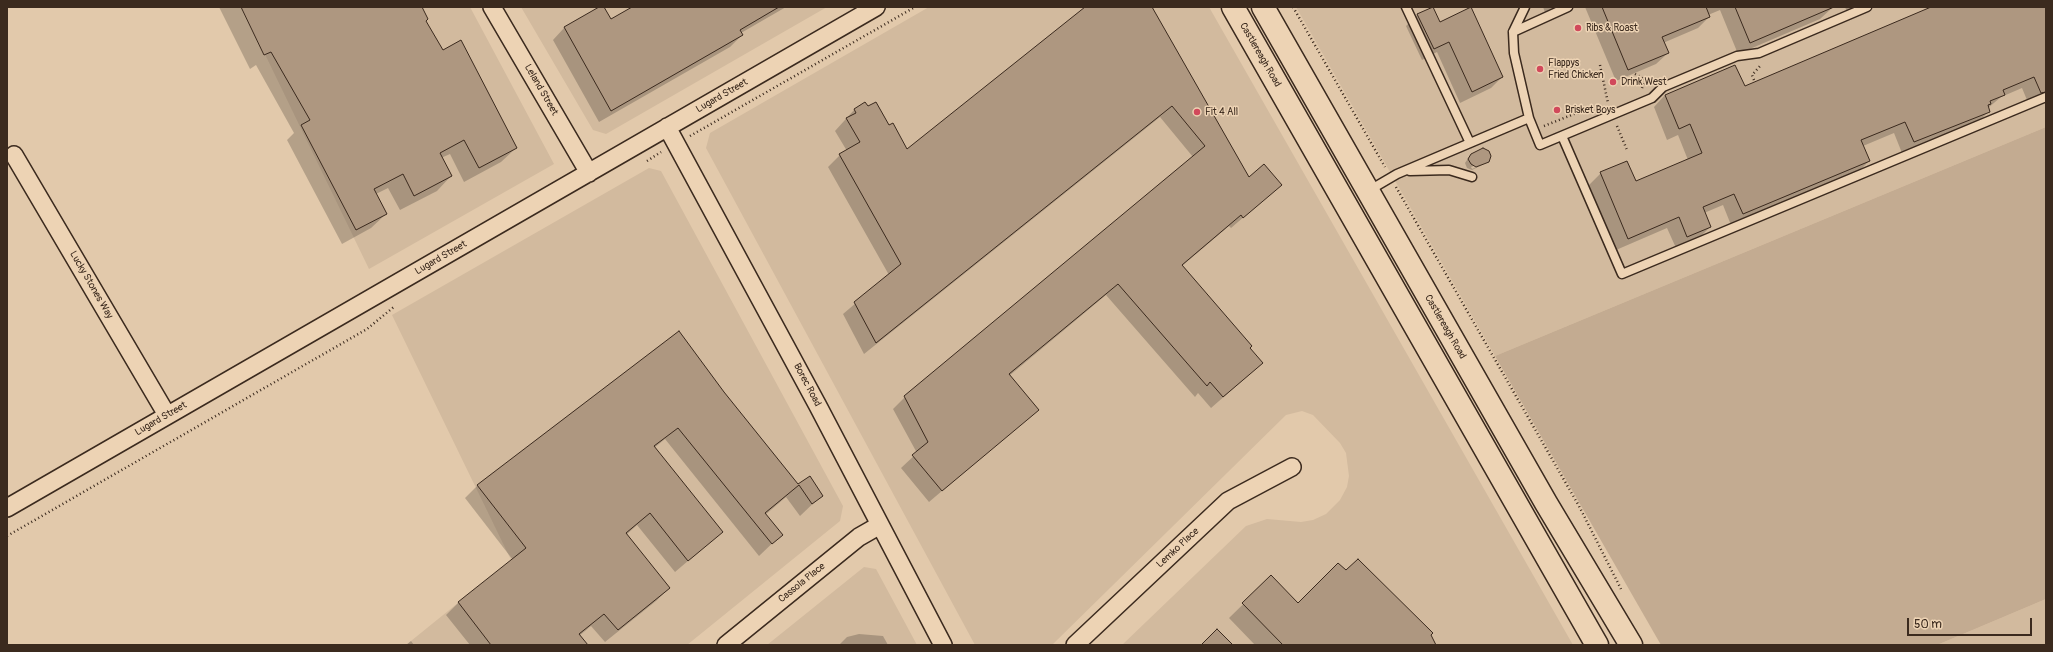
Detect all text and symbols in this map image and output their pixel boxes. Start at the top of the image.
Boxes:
street label: Castlereagh Road [1237,21,1283,89]
place label: Ribs & Roast [1586,22,1638,34]
marker: Ribs & Roast [1573,23,1583,33]
place label: Flappys Fried Chicken [1548,57,1604,80]
street label: Leland Street [522,62,560,118]
marker: Flappys Fried Chicken [1535,64,1545,74]
street label: Lugard Street [694,76,750,116]
place label: Drink West [1621,76,1666,88]
marker: Drink West [1608,77,1618,87]
place label: Brisket Boys [1565,104,1616,116]
marker: Brisket Boys [1552,105,1562,115]
place label: Fit 4 All [1205,106,1238,118]
marker: Fit 4 All [1192,107,1202,117]
street label: Lugard Street [413,238,469,278]
street label: Lucky Stones Way [67,249,115,321]
street label: Castlereagh Road [1422,293,1468,361]
street label: Borec Road [791,361,823,409]
street label: Lugard Street [133,399,189,439]
street label: Lemko Place [1154,525,1202,571]
street label: Cassola Place [776,560,828,606]
scale bar [1909,610,2034,636]
text: 50 m [1914,617,1942,632]

